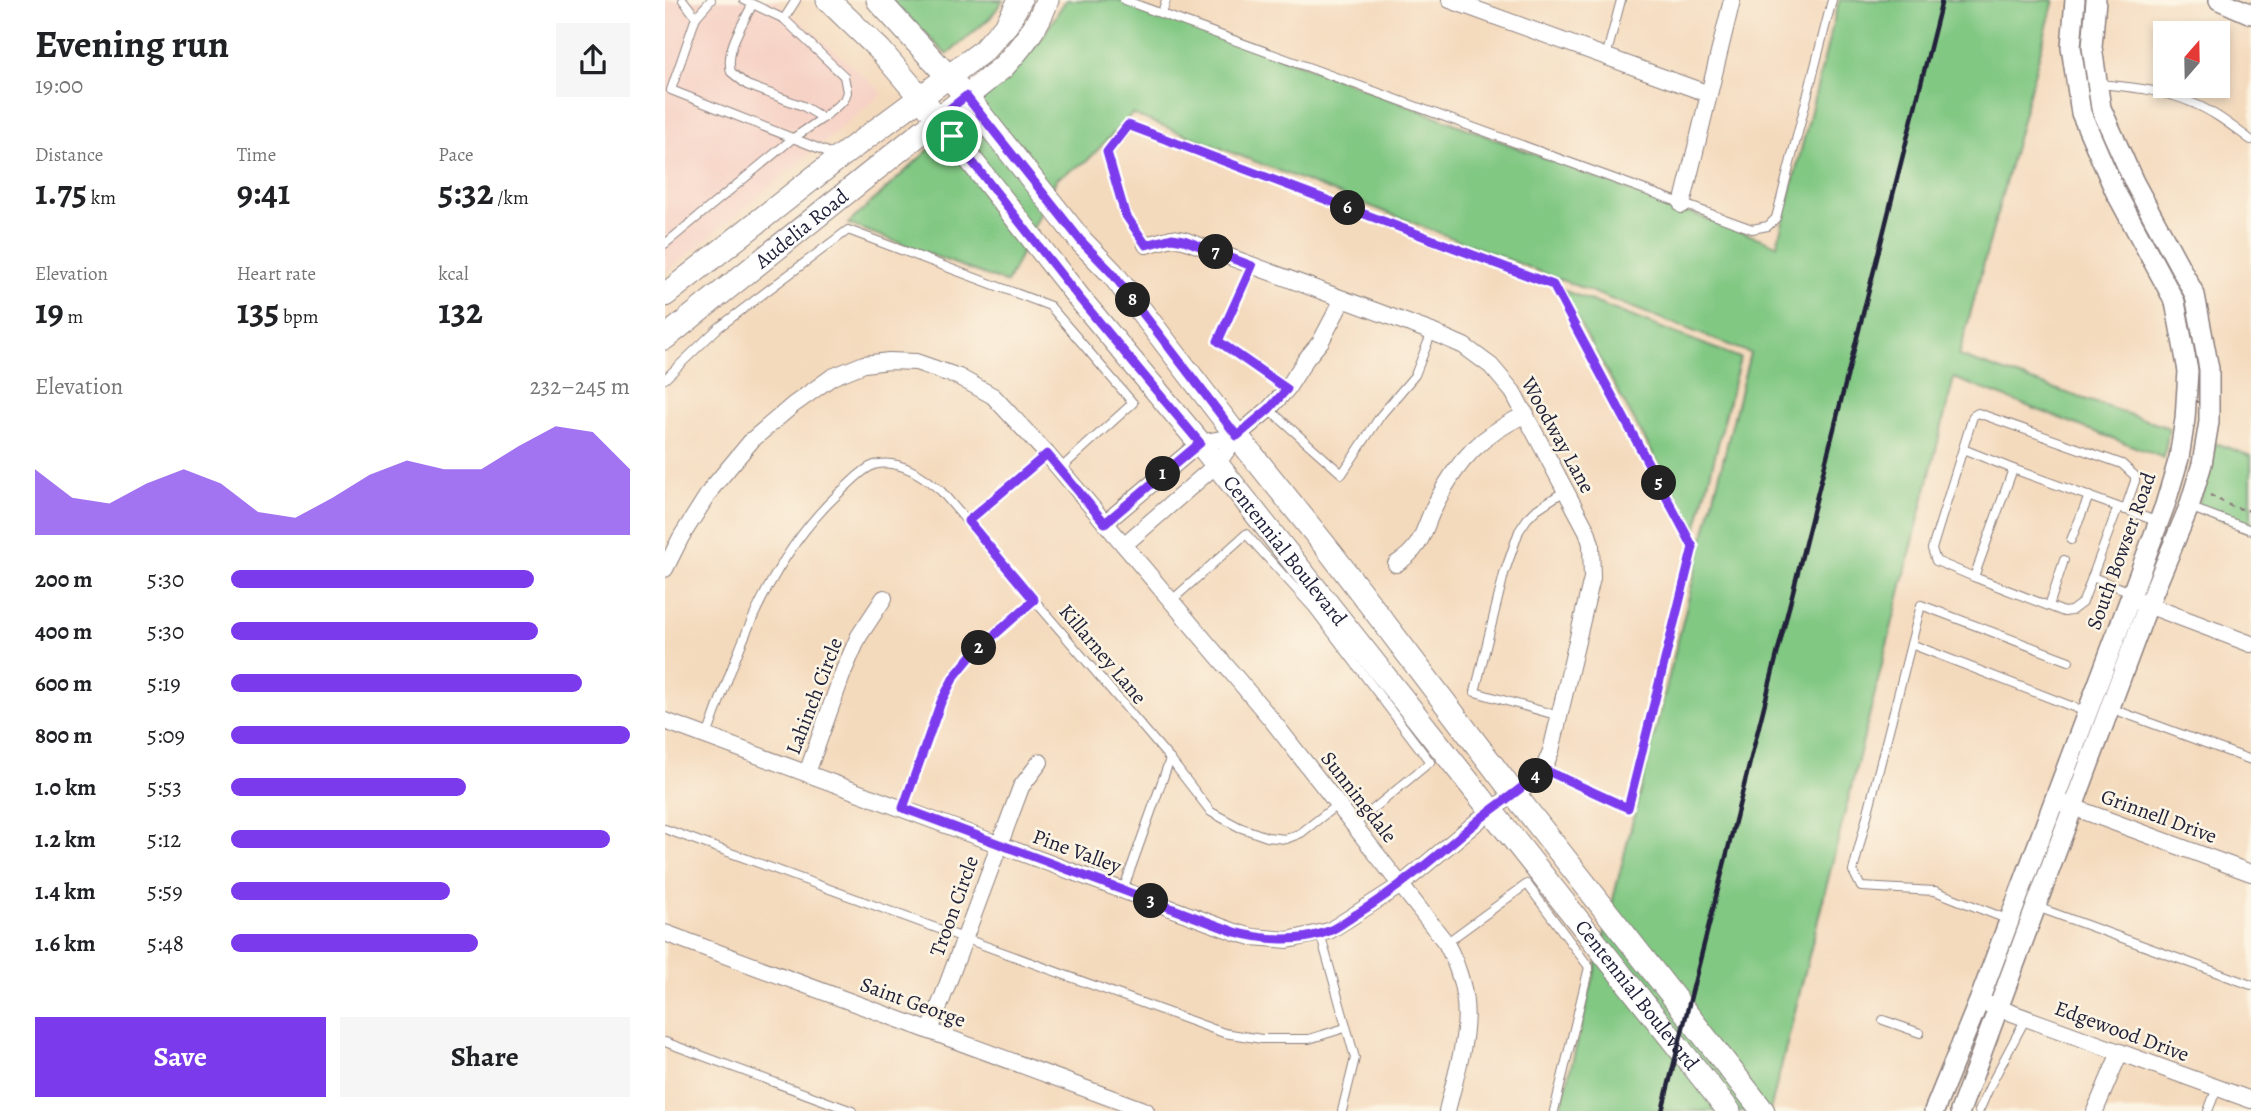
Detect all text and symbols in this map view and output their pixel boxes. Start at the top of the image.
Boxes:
text: Evening run [35,18,229,70]
north arrow [2153,21,2229,98]
map controls [2153,21,2230,98]
button: share [556,23,630,97]
text: 19:00 [35,70,83,101]
pin [922,106,982,166]
icon: arrive [933,117,971,155]
text: Distance [35,142,103,168]
text: Time [237,142,276,168]
text: Pace [438,142,474,168]
text: 1.75 [35,168,87,216]
text: 9:41 [237,168,290,216]
text: 5:32 [438,168,494,216]
street label: Audelia Road [748,182,855,275]
text: km [87,185,116,211]
text: /km [494,185,529,211]
pin: 6 [1331,190,1365,226]
text: 6 [1343,194,1352,220]
pin: 7 [1199,234,1233,270]
text: 7 [1211,238,1220,264]
text: Elevation [35,261,108,287]
text: Heart rate [237,261,316,287]
text: kcal [438,261,469,287]
pin: 8 [1115,282,1151,318]
text: 8 [1128,286,1137,312]
text: 19 [35,287,64,335]
text: 135 [237,287,279,335]
text: 132 [438,287,483,335]
text: m [64,304,83,330]
text: bpm [279,304,318,330]
text: Elevation [35,371,123,402]
text: 232–245 m [530,371,630,402]
street label: Woodway Lane [1514,371,1601,498]
pin: 1 [1145,456,1181,491]
text: 1 [1159,460,1166,486]
pin: 5 [1641,466,1677,500]
street label: South Bowser Road [2079,468,2163,634]
street label: Centennial Boulevard [1217,469,1354,632]
text: 5 [1654,469,1663,495]
text: 200 m [35,564,93,595]
text: 5:30 [147,564,184,595]
street label: Killarney Lane [1053,598,1153,710]
text: 400 m [35,616,92,647]
text: 5:30 [147,616,184,647]
pin: 2 [961,630,997,666]
street label: Lahinch Circle [779,633,849,759]
text: 2 [974,634,983,660]
text: 600 m [35,668,92,699]
text: 5:19 [147,668,181,699]
text: 800 m [35,720,92,751]
text: 5:09 [147,720,185,751]
street label: Sunningdale [1314,745,1404,849]
pin: 4 [1519,758,1553,794]
text: 4 [1531,762,1540,788]
text: 1.0 km [35,772,96,803]
text: 5:53 [147,772,182,803]
street label: Grinnell Drive [2097,782,2221,850]
street label: Pine Valley [1029,822,1126,880]
text: 1.2 km [35,824,96,855]
text: 5:12 [147,824,181,855]
street label: Troon Circle [923,852,985,960]
text: 1.4 km [35,876,96,907]
text: 5:59 [147,876,183,907]
pin: 3 [1133,884,1169,918]
text: 3 [1146,887,1155,913]
street label: Centennial Boulevard [1569,914,1706,1077]
text: 1.6 km [35,928,95,959]
text: 5:48 [147,928,184,959]
street label: Saint George [856,970,970,1034]
street label: Edgewood Drive [2051,994,2193,1068]
button: Save [35,1017,326,1097]
button: Share [340,1017,630,1097]

